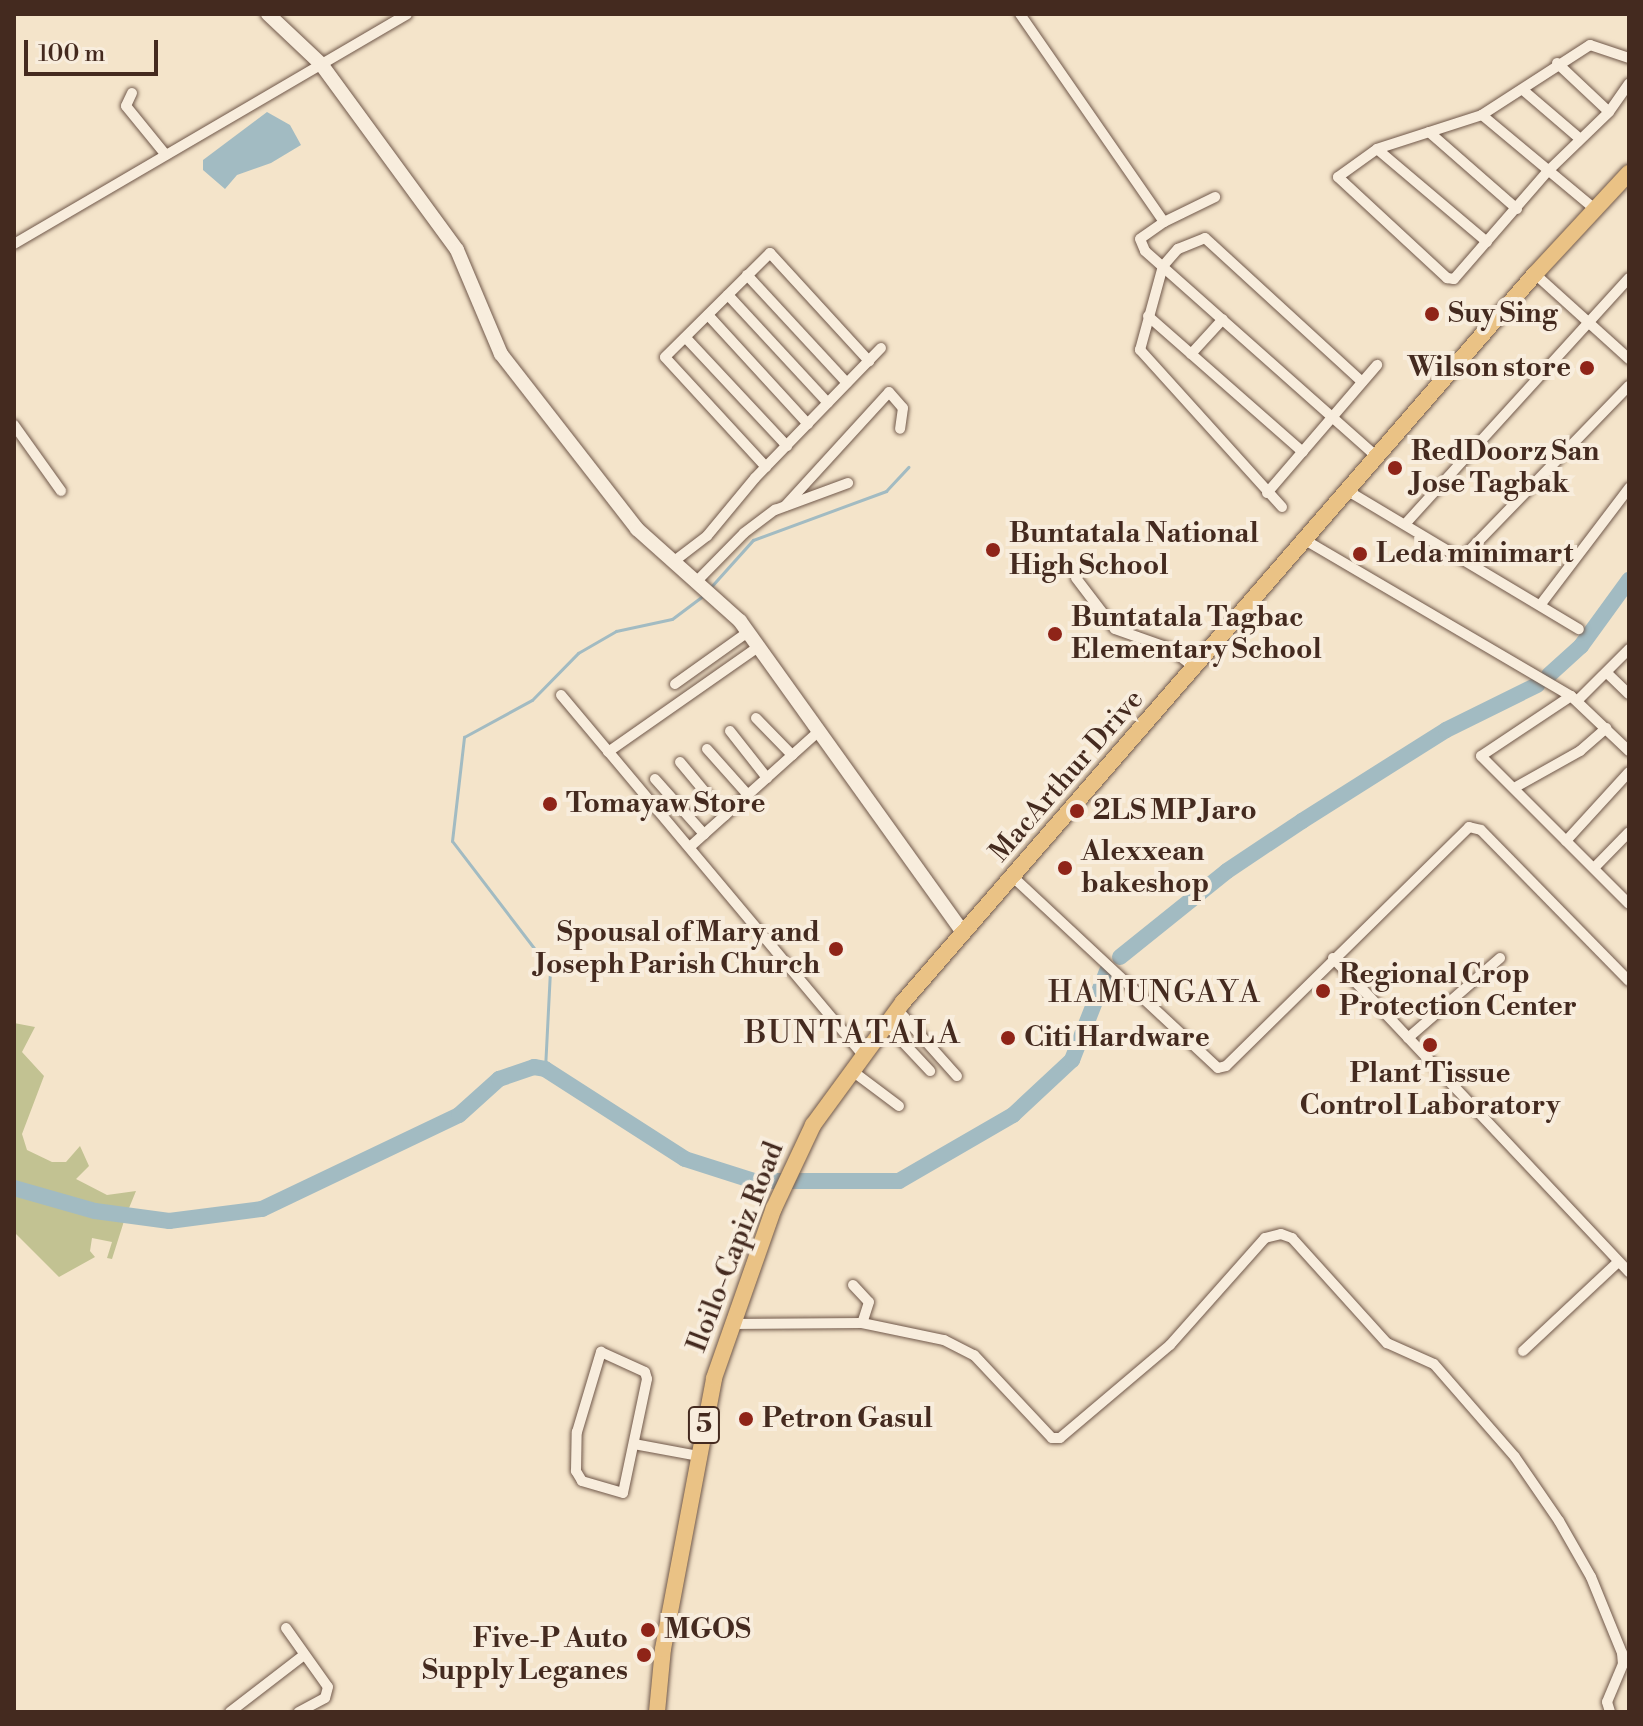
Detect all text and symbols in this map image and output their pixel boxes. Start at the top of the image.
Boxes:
scale bar [28,24,162,74]
text: 100 m [38,39,105,69]
place label: Suy Sing [1448,297,1557,331]
marker: Suy Sing [1423,305,1441,323]
place label: Wilson store [1407,351,1571,385]
marker: Wilson store [1578,359,1596,377]
place label: RedDoorz San Jose Tagbak [1411,435,1600,501]
marker: RedDoorz San Jose Tagbak [1386,459,1404,477]
place label: Buntatala National High School [1009,517,1259,583]
place label: Leda minimart [1376,537,1573,571]
marker: Buntatala National High School [984,541,1002,559]
marker: Leda minimart [1351,545,1369,563]
place label: Buntatala Tagbac Elementary School [1071,601,1322,667]
marker: Buntatala Tagbac Elementary School [1046,625,1064,643]
street label: MacArthur Drive [983,683,1151,869]
place label: Tomayaw Store [566,787,765,821]
place label: 2LS MP Jaro [1093,794,1257,828]
marker: Tomayaw Store [541,795,559,813]
marker: 2LS MP Jaro [1068,802,1086,820]
place label: Alexxean bakeshop [1081,835,1209,901]
marker: Alexxean bakeshop [1056,859,1074,877]
place label: Spousal of Mary and Joseph Parish Church [535,916,820,982]
marker: Spousal of Mary and Joseph Parish Church [827,940,845,958]
place label: Regional Crop Protection Center [1339,958,1577,1024]
district label: HAMUNGAYA [1048,975,1262,1011]
marker: Regional Crop Protection Center [1314,982,1332,1000]
district label: BUNTATALA [744,1014,962,1052]
place label: Citi Hardware [1024,1021,1210,1055]
marker: Citi Hardware [999,1029,1017,1047]
marker: Plant Tissue Control Laboratory [1421,1036,1439,1054]
place label: Plant Tissue Control Laboratory [1300,1057,1560,1123]
street label: Iloilo-Capiz Road [680,1137,792,1357]
place label: Petron Gasul [762,1402,933,1436]
road number: 5 [686,1403,722,1447]
marker: Petron Gasul [737,1410,755,1428]
place label: MGOS [664,1613,751,1647]
marker: MGOS [639,1621,657,1639]
place label: Five-P Auto Supply Leganes [422,1622,628,1688]
marker: Five-P Auto Supply Leganes [635,1646,653,1664]

